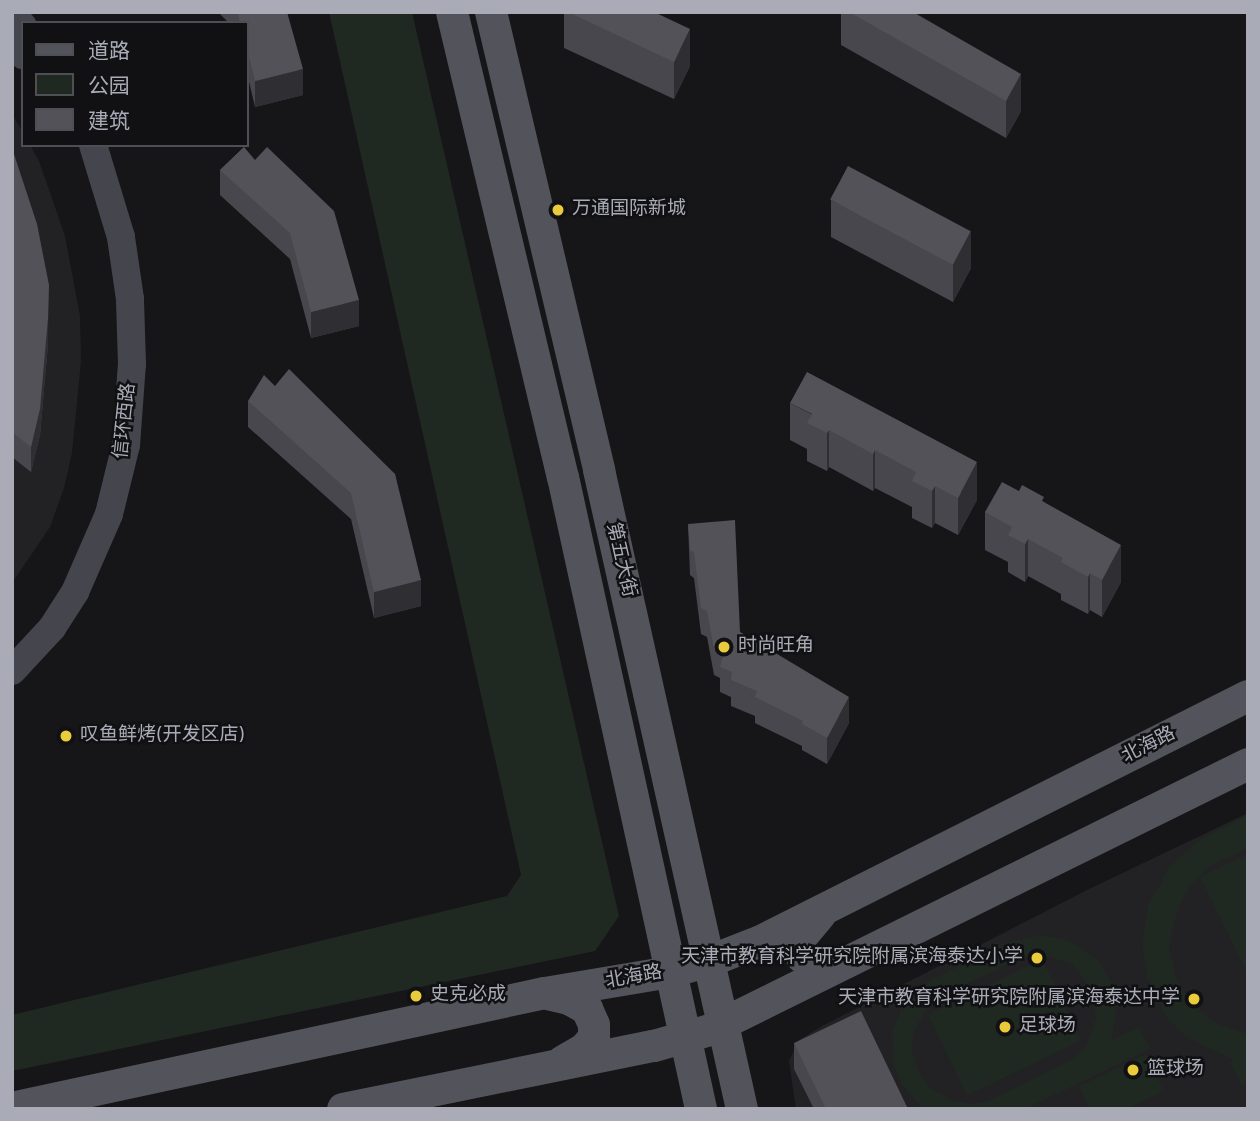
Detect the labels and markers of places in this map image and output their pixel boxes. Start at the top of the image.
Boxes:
place label: 万通国际新城 [572,199,686,221]
marker: 万通国际新城 [550,202,566,218]
place label: 时尚旺角 [738,636,814,658]
marker: 时尚旺角 [716,639,732,655]
place label: 叹鱼鲜烤(开发区店) [80,725,245,747]
marker: 叹鱼鲜烤(开发区店) [58,728,74,744]
place label: 天津市教育科学研究院附属滨海泰达小学 [681,947,1023,969]
marker: 天津市教育科学研究院附属滨海泰达小学 [1029,950,1045,966]
place label: 史克必成 [430,985,506,1007]
marker: 史克必成 [408,988,424,1004]
place label: 天津市教育科学研究院附属滨海泰达中学 [838,988,1180,1010]
marker: 天津市教育科学研究院附属滨海泰达中学 [1186,991,1202,1007]
place label: 足球场 [1019,1016,1076,1038]
marker: 足球场 [997,1019,1013,1035]
place label: 篮球场 [1147,1059,1204,1081]
marker: 篮球场 [1125,1062,1141,1078]

